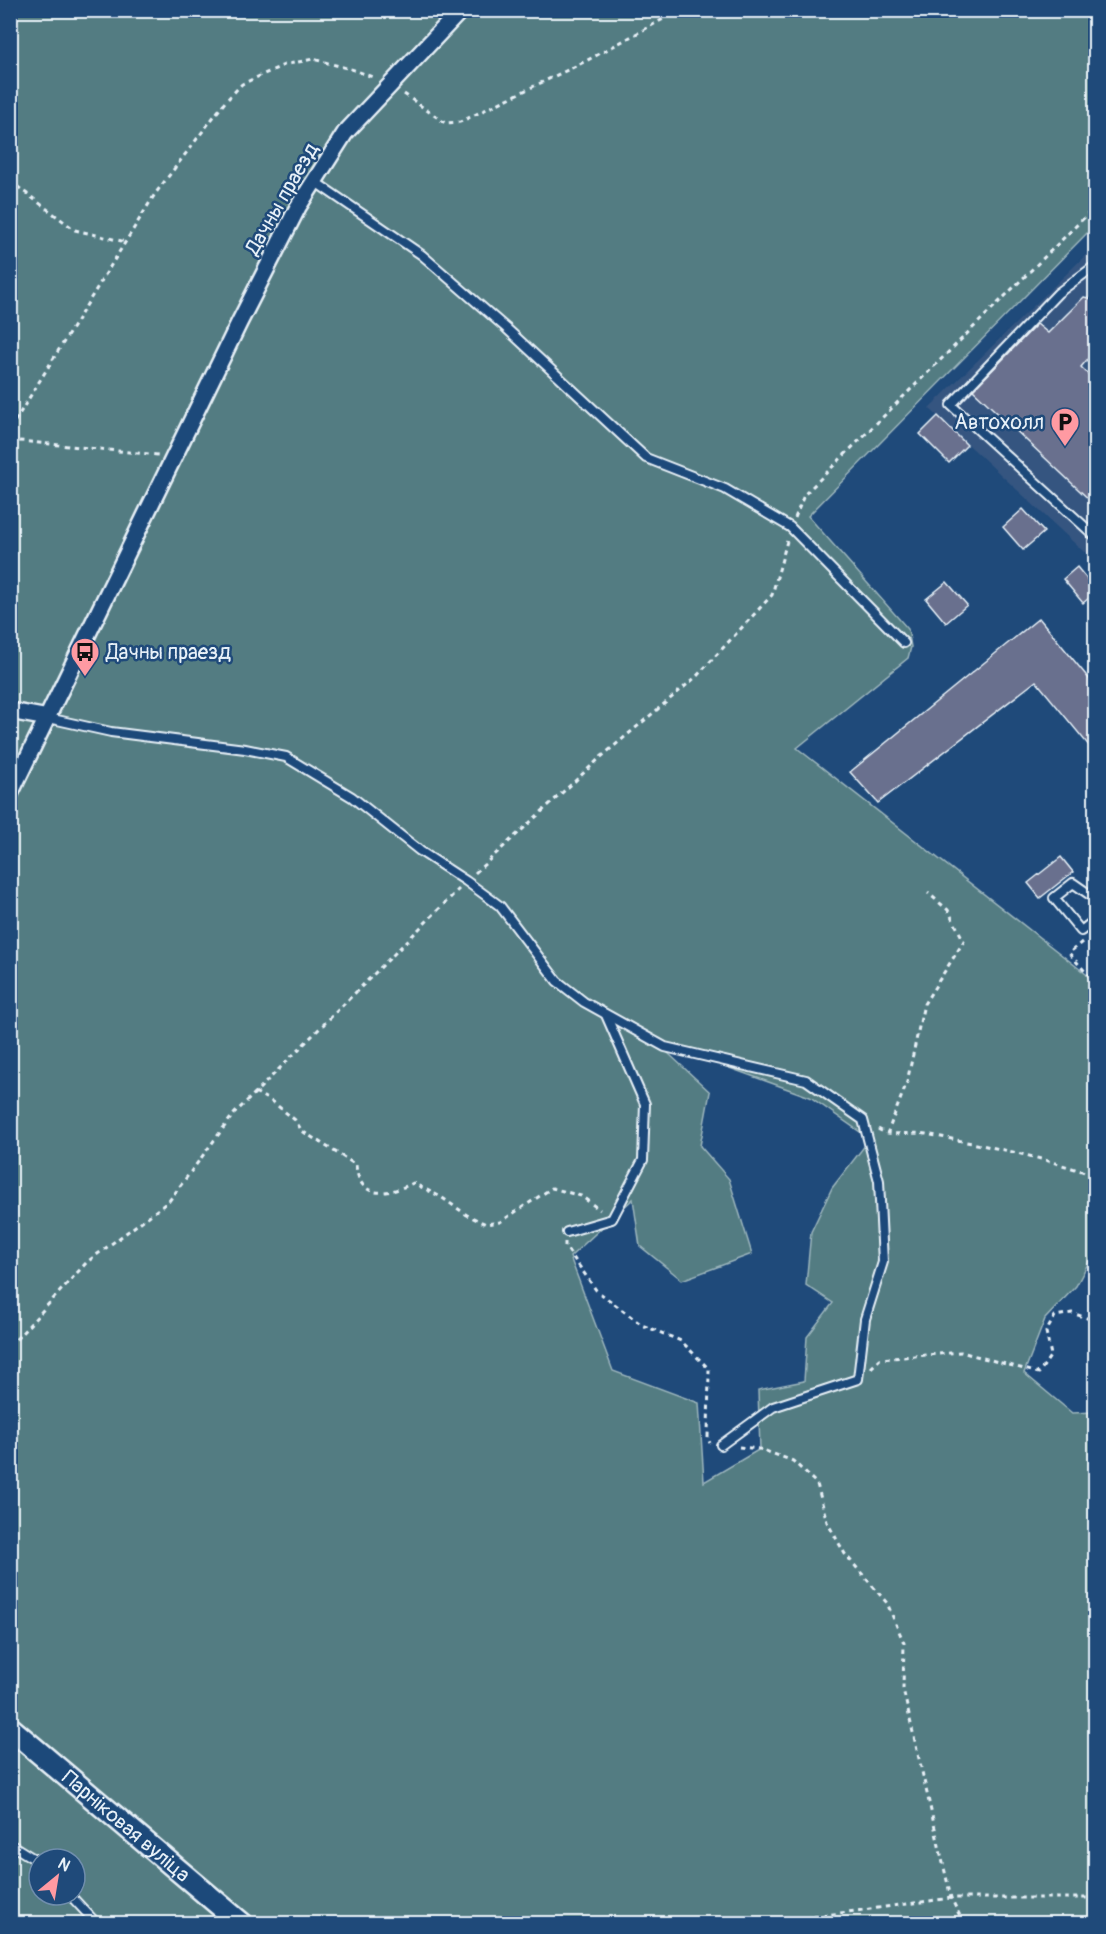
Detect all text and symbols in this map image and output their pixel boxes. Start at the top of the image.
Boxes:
street label: Дачны праезд [239,138,325,261]
parking icon: Автохолл [1049,406,1081,448]
place label: Автохолл [954,409,1044,436]
bus stop icon: Дачны праезд [69,636,101,678]
place label: Дачны праезд [105,639,231,666]
street label: Парніковая вуліца [56,1764,196,1888]
north arrow [27,1847,87,1907]
text: N [54,1854,74,1876]

